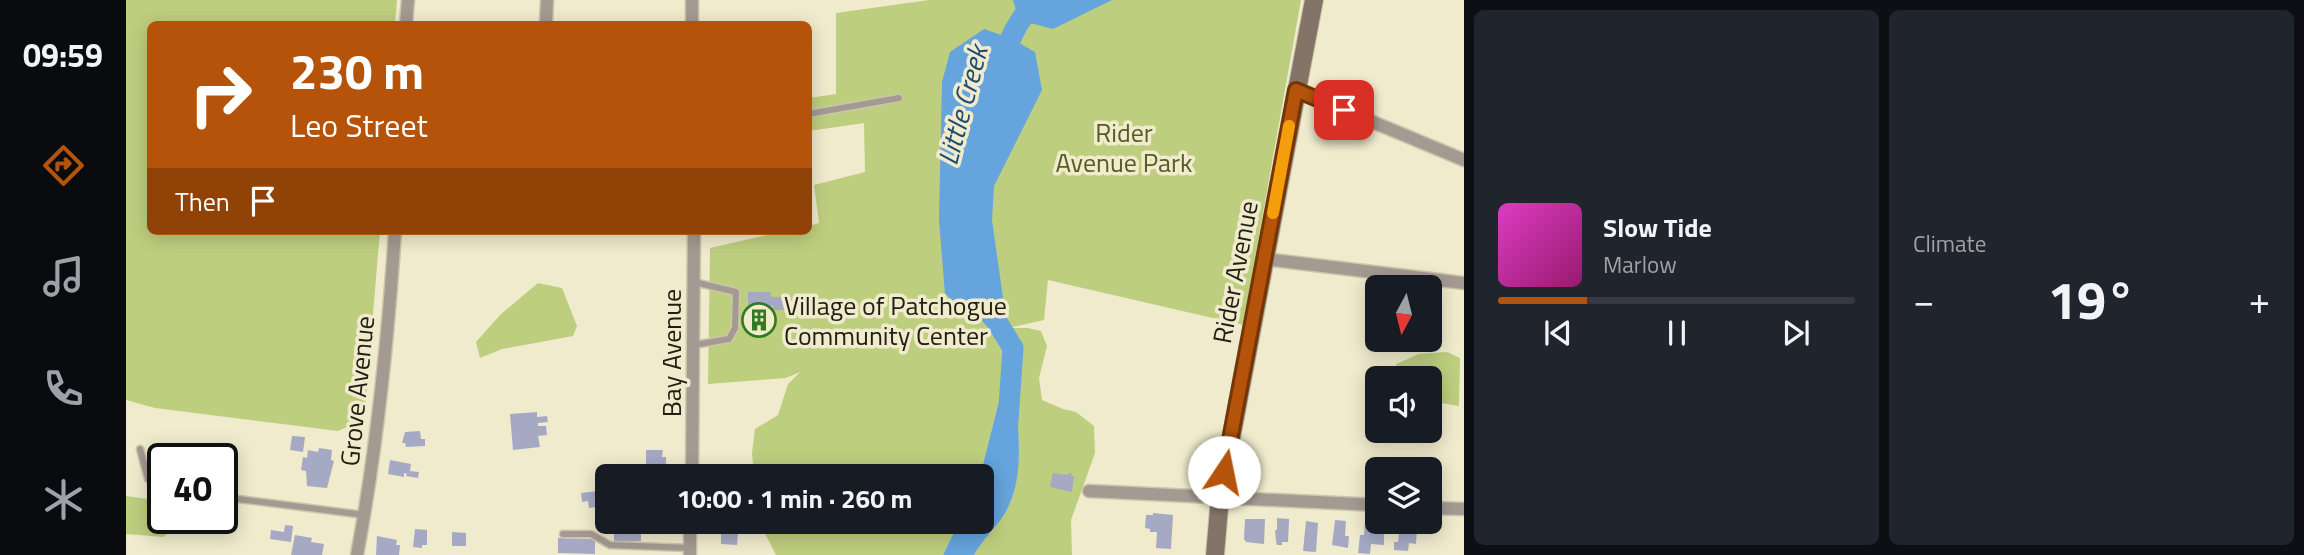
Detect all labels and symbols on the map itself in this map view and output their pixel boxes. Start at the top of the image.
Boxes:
water label: Little Creek [925,37,999,169]
pin [1314,80,1374,140]
park label: Rider Avenue Park [1056,113,1192,182]
street label: Rider Avenue [1202,197,1268,347]
north arrow [1365,275,1442,352]
place label: Village of Patchogue Community Center [784,286,1007,355]
street label: Bay Avenue [652,289,691,417]
building icon: Village of Patchogue Community Center [740,301,778,339]
street label: Grove Avenue [330,314,384,468]
position arrow [1187,435,1261,509]
speed limit sign: 40 [147,443,238,534]

